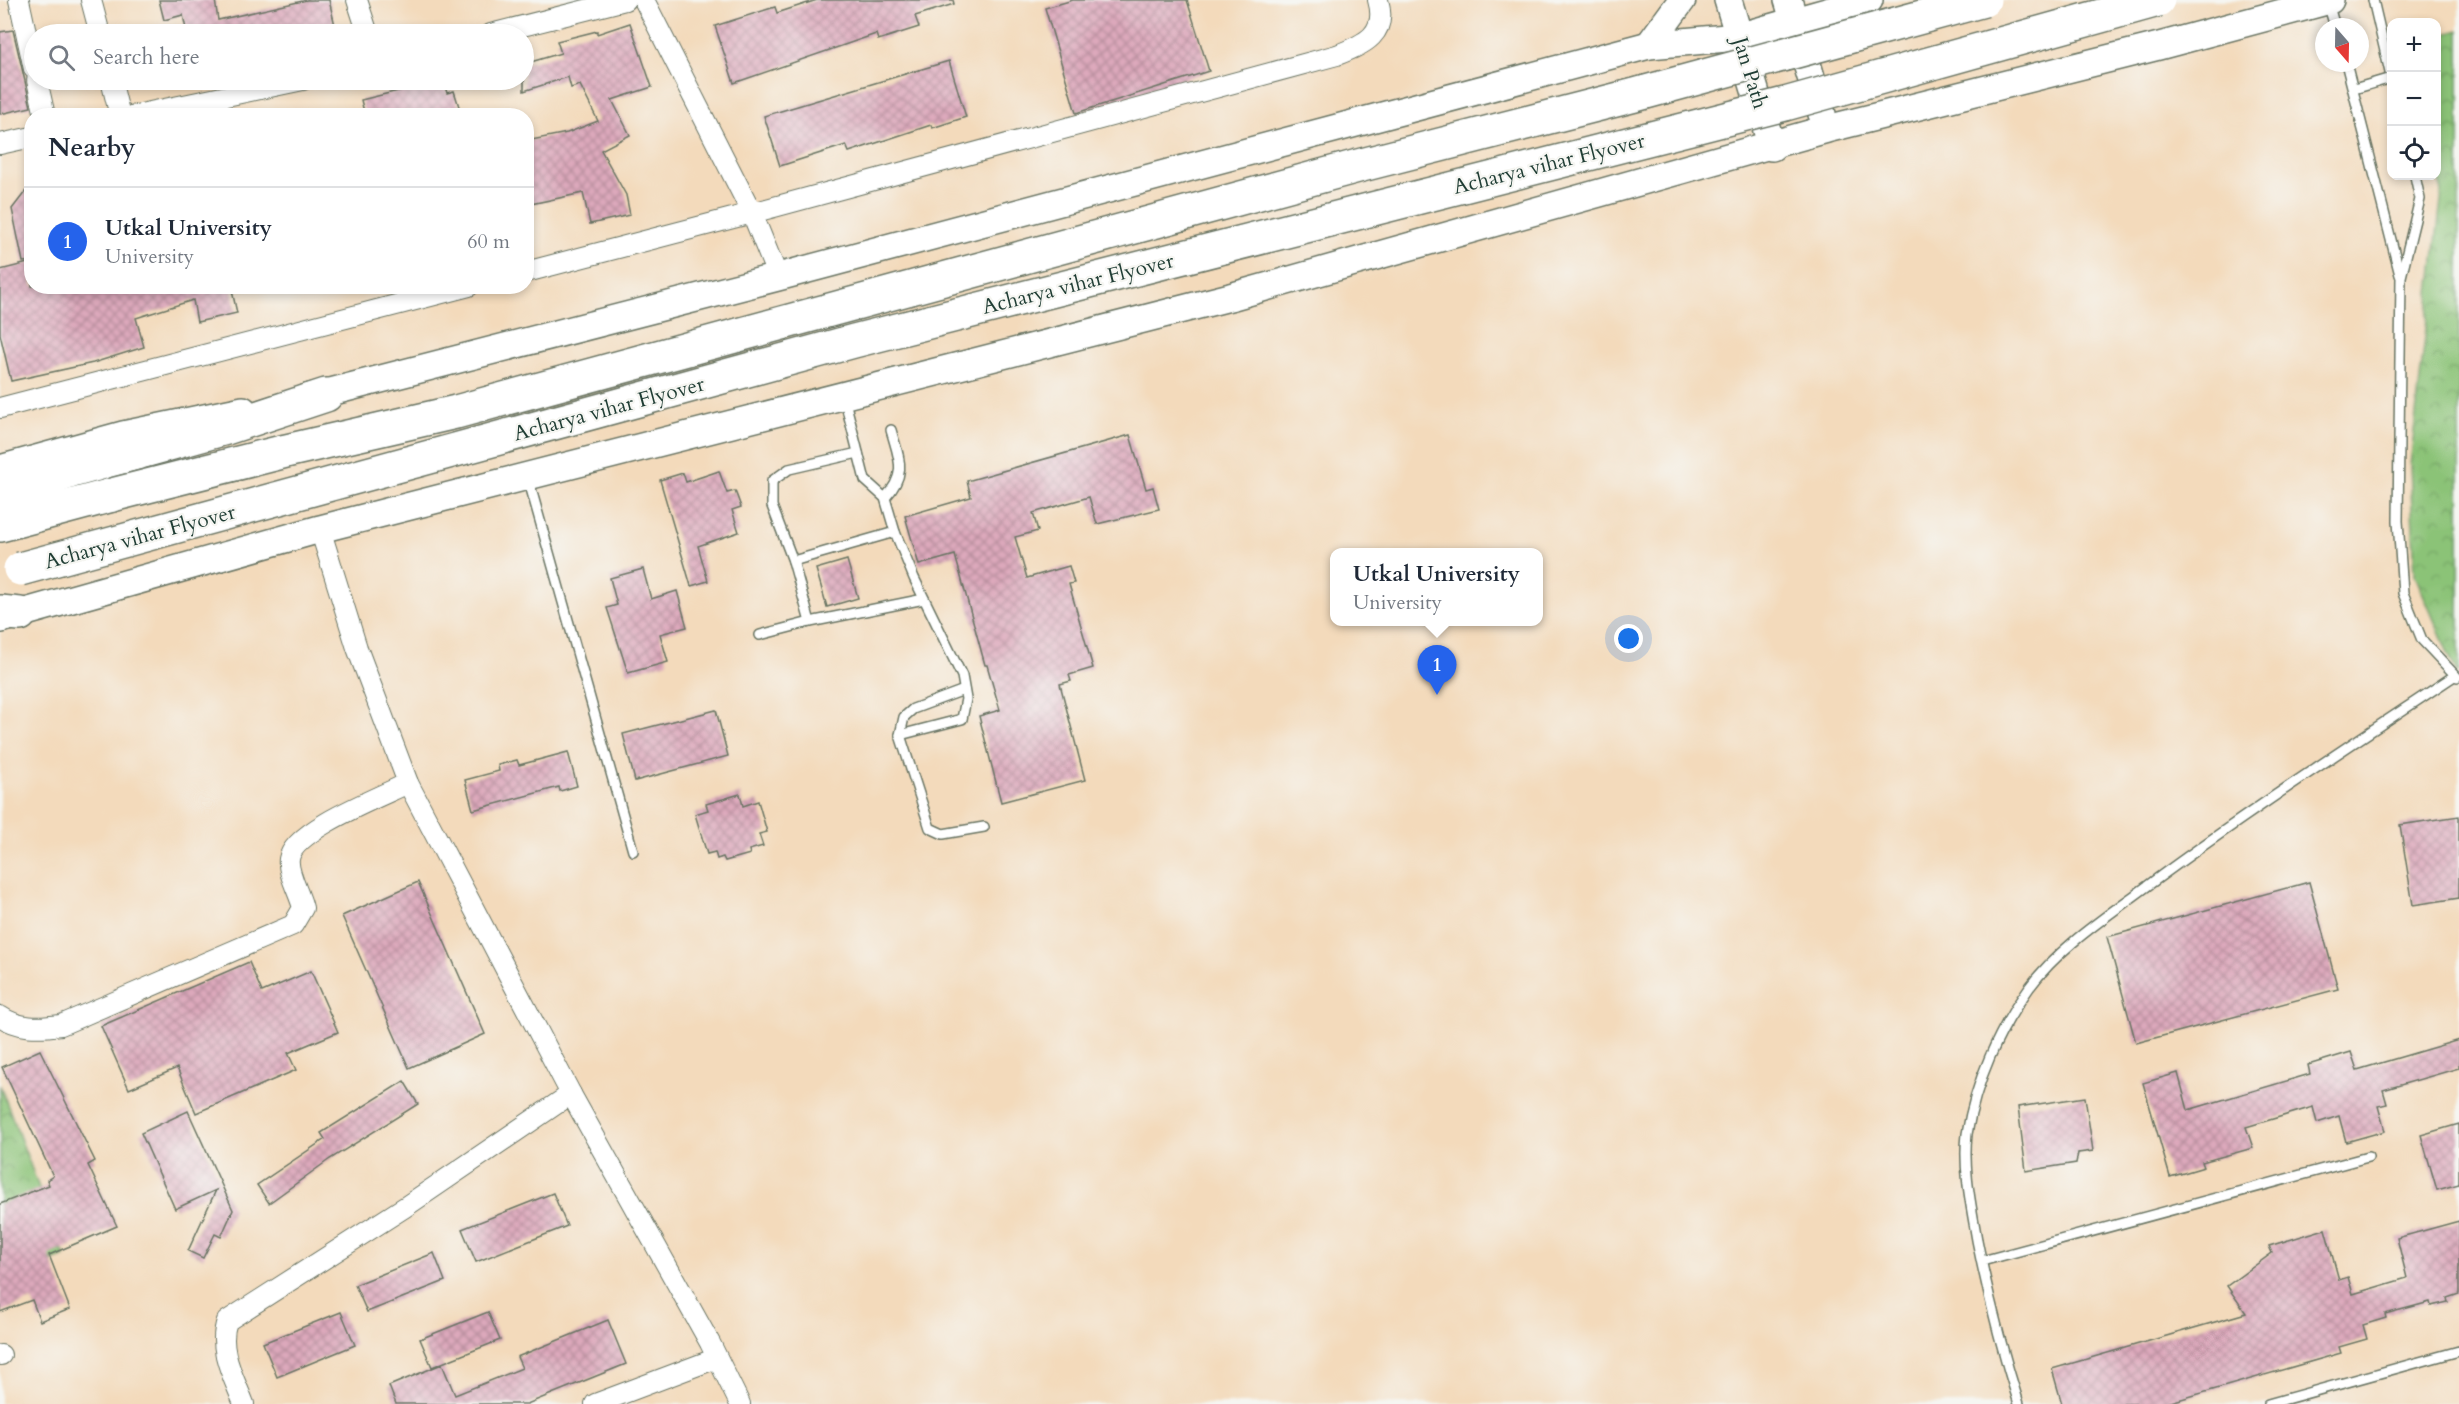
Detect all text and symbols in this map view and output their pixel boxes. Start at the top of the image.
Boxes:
north arrow [2315,18,2369,72]
map controls [2387,18,2441,180]
button: + [2387,18,2441,72]
search box [24,24,534,90]
street label: Jan Path [1725,31,1775,113]
icon: search [45,41,78,74]
text: Search here [93,42,200,72]
button: − [2387,72,2441,126]
street label: Acharya vihar Flyover [1450,126,1648,202]
button: locate [2387,126,2441,180]
text: Nearby [48,130,136,165]
text: Utkal University [105,213,272,243]
text: 1 [62,228,73,255]
text: 60 m [467,228,510,255]
text: University [105,243,194,270]
street label: Acharya vihar Flyover [979,246,1177,322]
street label: Acharya vihar Flyover [510,369,708,448]
street label: Acharya vihar Flyover [41,497,239,576]
popup [1330,548,1543,626]
text: Utkal University [1353,559,1520,589]
text: University [1353,589,1442,616]
your location [1614,624,1643,653]
pin: 1 [1418,646,1456,695]

